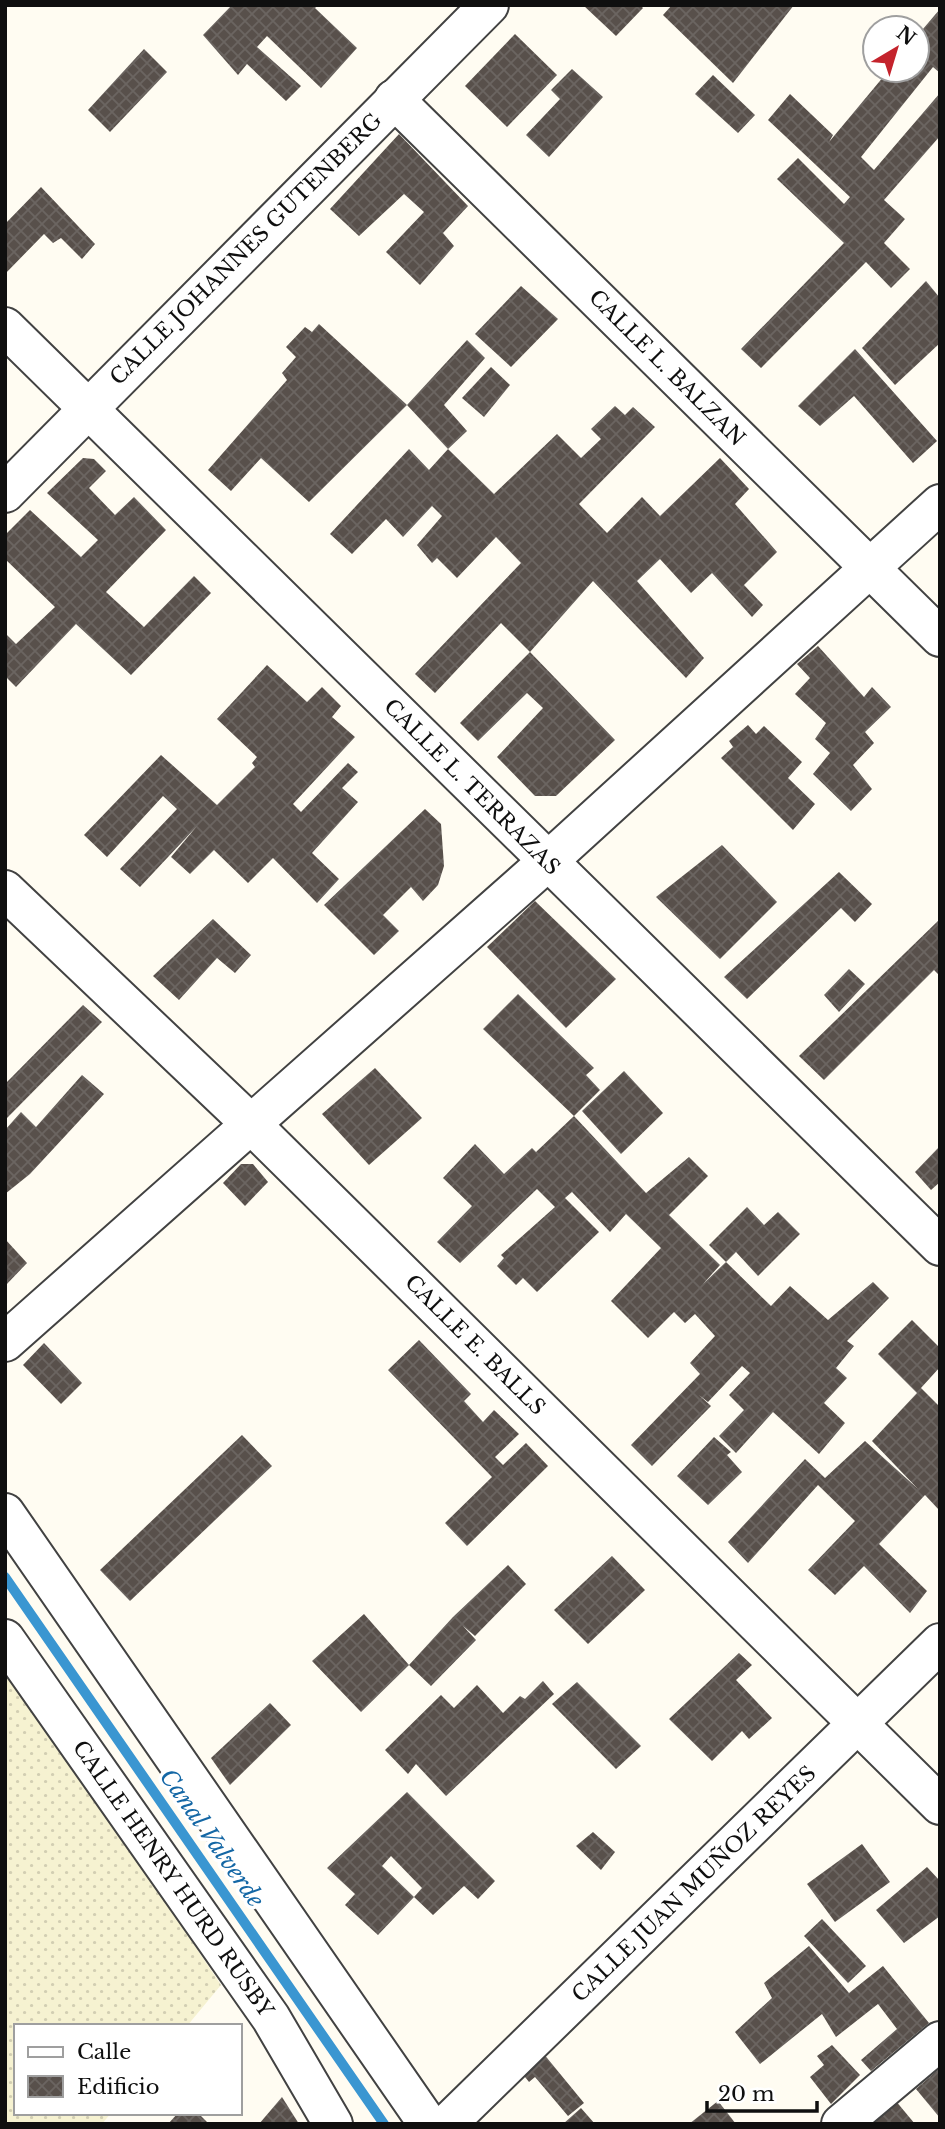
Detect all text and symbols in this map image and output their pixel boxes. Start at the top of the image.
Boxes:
north arrow [861,14,931,84]
text: N [892,21,920,51]
street label: CALLE JOHANNES GUTENBERG [105,108,387,390]
street label: CALLE L. BALZAN [583,284,751,452]
street label: CALLE L. TERRAZAS [379,694,565,880]
street label: CALLE E. BALLS [399,1269,551,1421]
street label: CALLE HENRY HURD RUSBY [67,1736,279,2023]
street label: CALLE JUAN MUÑOZ REYES [567,1760,821,2008]
water label: Canal Valverde [154,1763,270,1913]
legend [14,2024,242,2115]
text: Calle [77,2039,131,2065]
scale bar [707,2070,817,2114]
text: Edificio [77,2074,159,2100]
text: 20 m [718,2081,775,2107]

